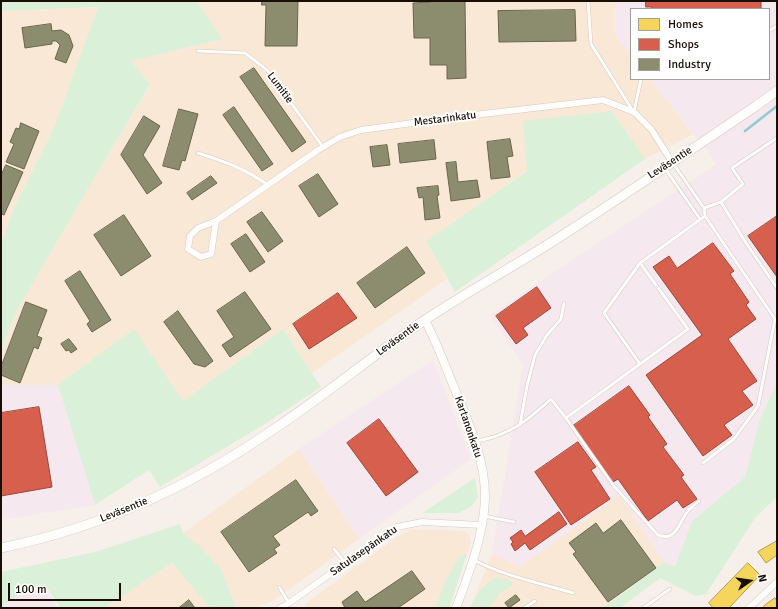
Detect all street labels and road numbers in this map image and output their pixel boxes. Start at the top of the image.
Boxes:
street label: Lumitie [264,70,296,106]
street label: Mestarinkatu [413,109,477,129]
street label: Leväsentie [645,144,695,182]
street label: Leväsentie [374,319,422,359]
street label: Kartanonkatu [451,394,485,460]
street label: Leväsentie [98,494,150,526]
street label: Satulasepänkatu [328,523,400,579]

